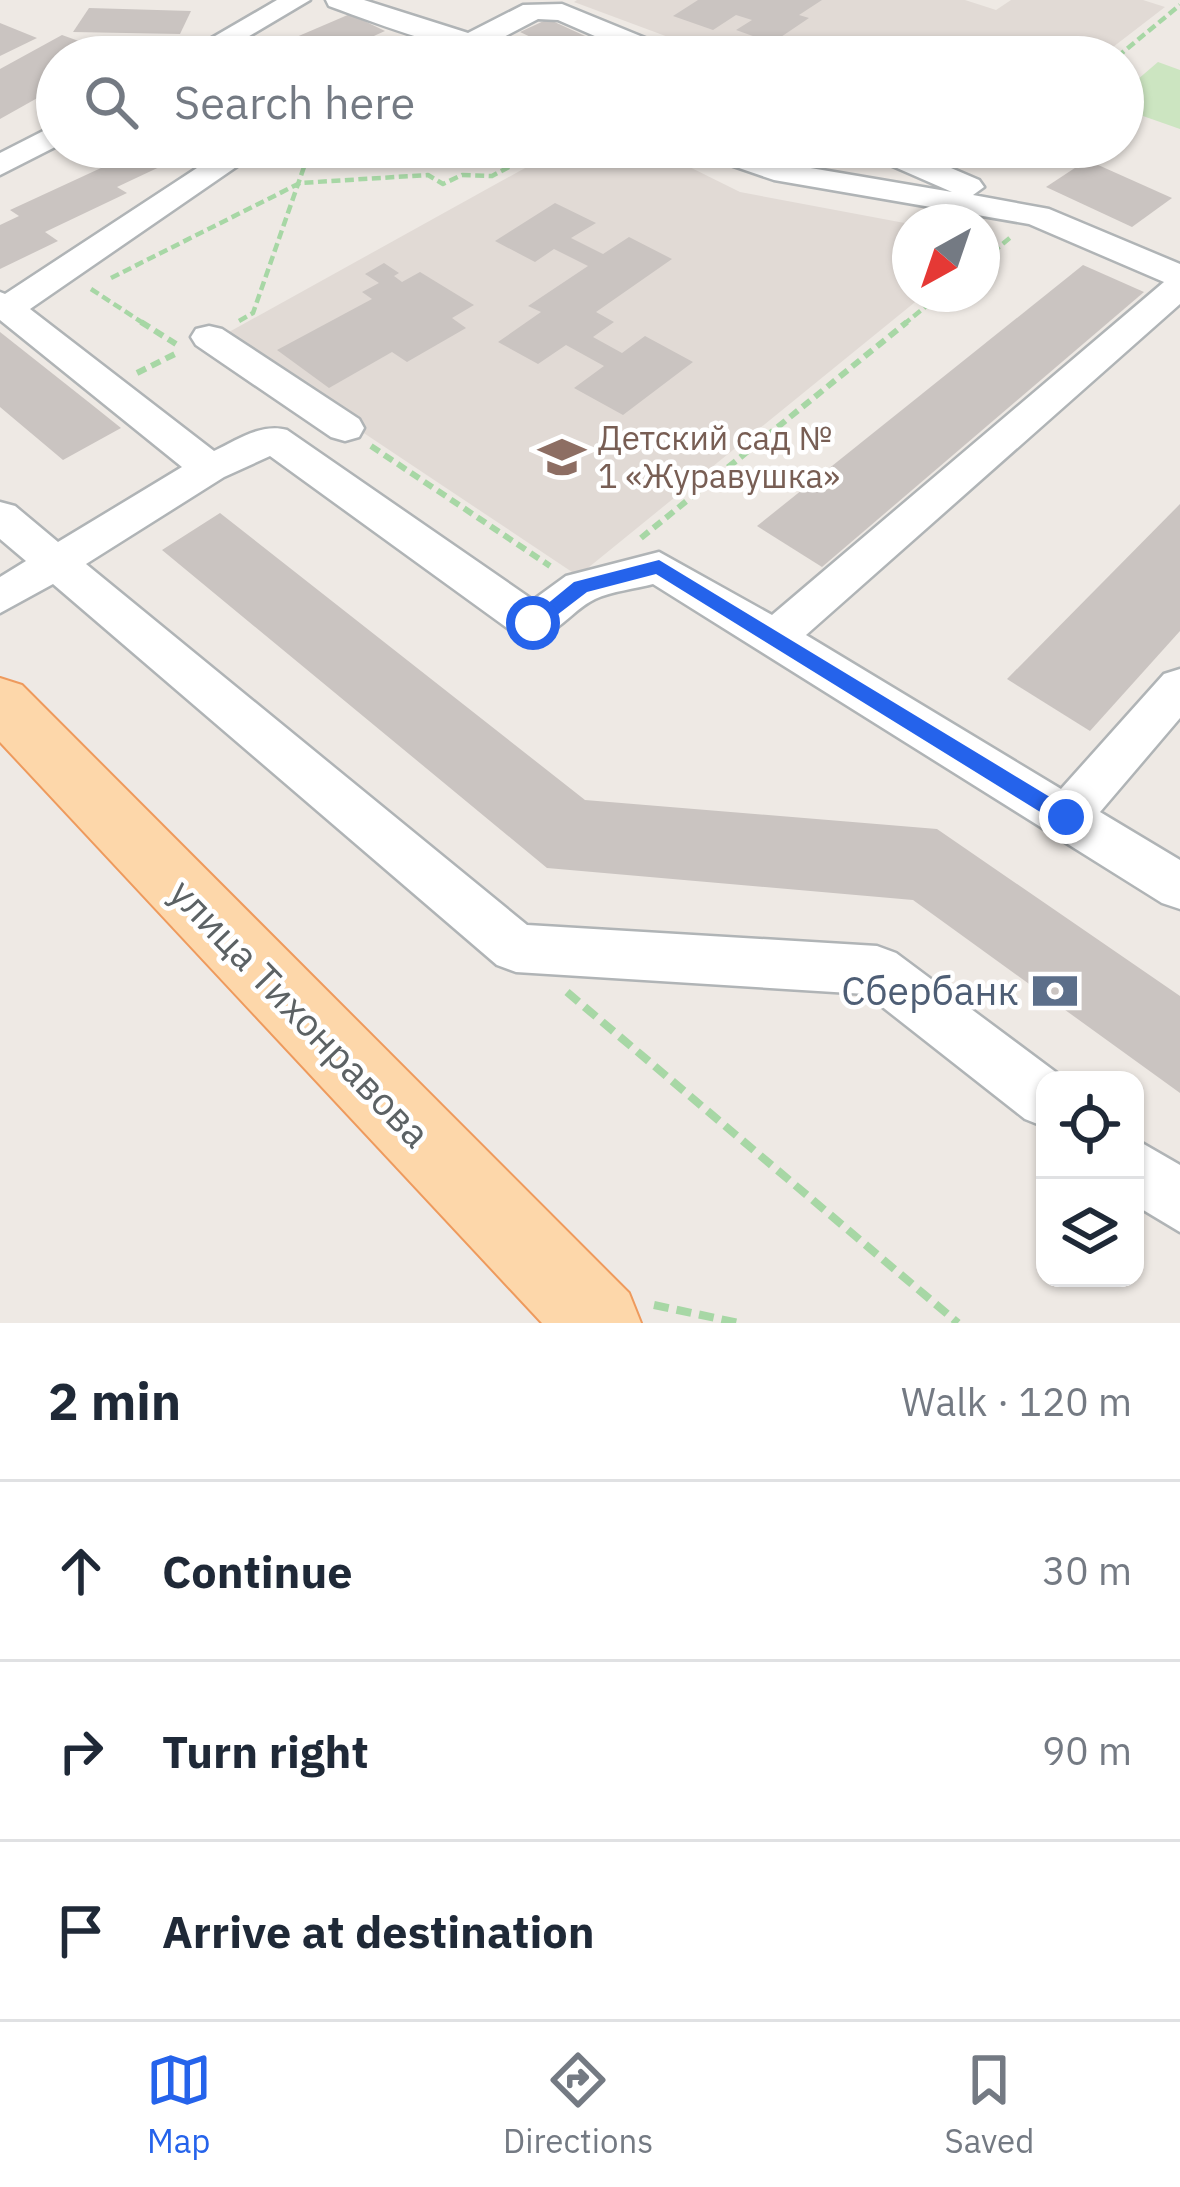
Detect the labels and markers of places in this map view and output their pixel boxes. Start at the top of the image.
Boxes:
place label: Детский сад № 1 «Журавушка» [598,416,840,497]
school or university icon: Детский сад № 1 «Журавушка» [537,432,587,482]
place label: Сбербанк [841,965,1019,1016]
bank icon: Сбербанк [1030,966,1080,1016]

